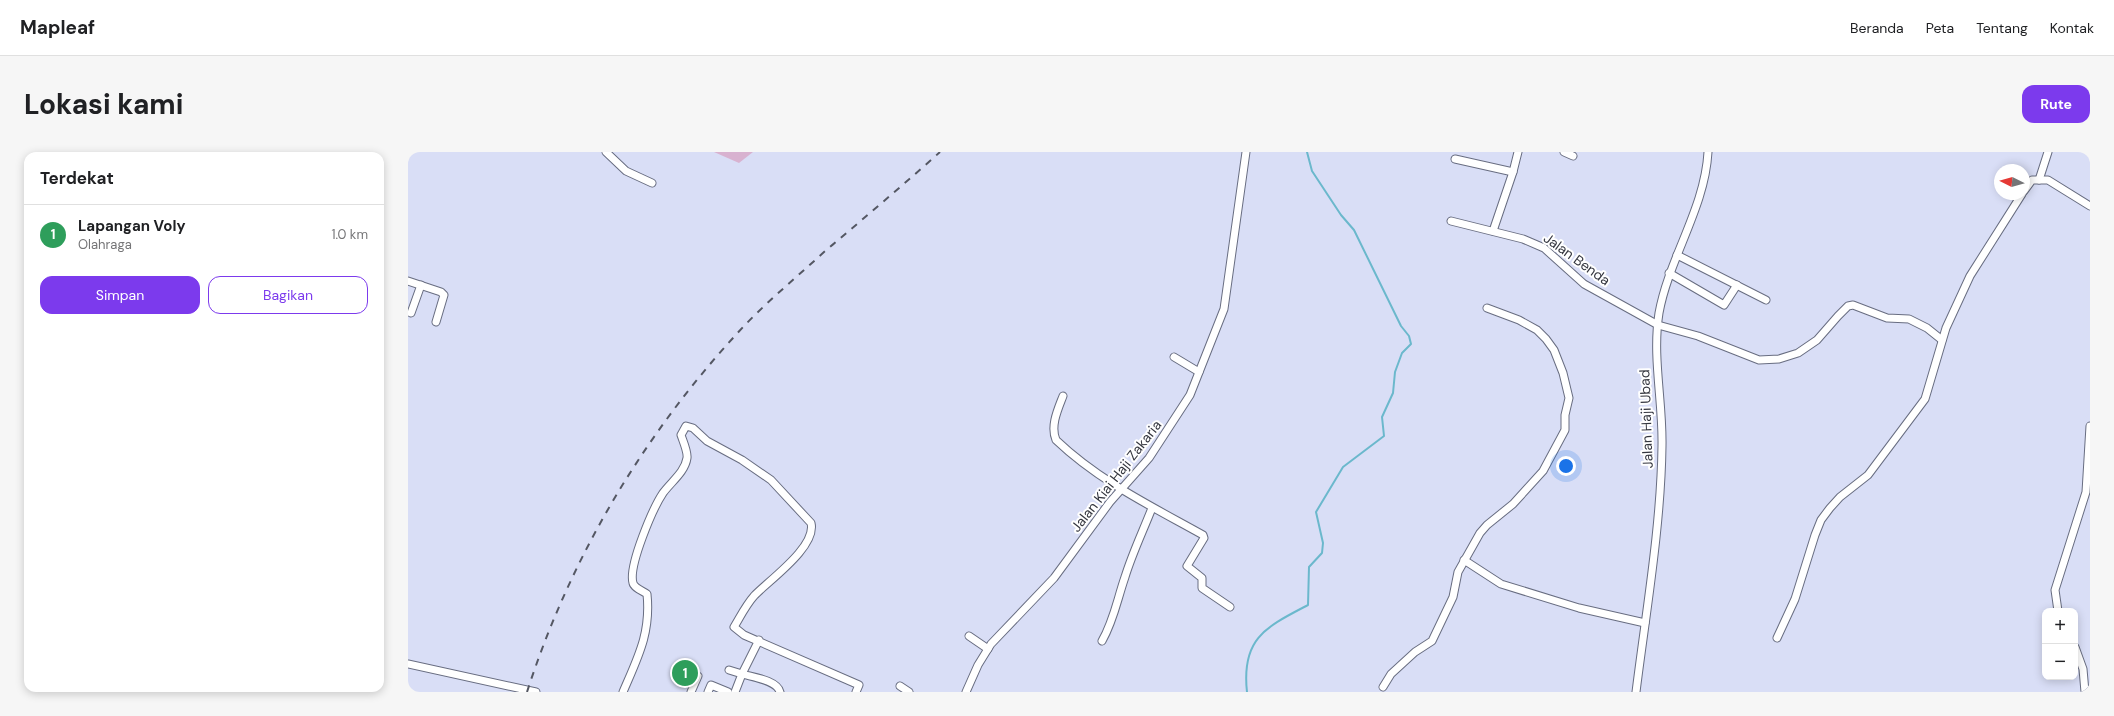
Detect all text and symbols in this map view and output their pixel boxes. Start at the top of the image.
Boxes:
text: Mapleaf [20,15,95,40]
text: Beranda [1850,19,1904,37]
text: Peta [1926,19,1954,37]
text: Tentang [1976,19,2028,37]
text: Kontak [2050,19,2094,37]
button: Rute [2022,85,2090,123]
text: Lokasi kami [24,86,183,123]
north arrow [1994,164,2030,200]
text: Terdekat [40,167,114,189]
text: Lapangan Voly [78,216,185,236]
text: 1 [51,226,55,243]
text: 1.0 km [331,226,368,243]
street label: Jalan Benda [1540,229,1614,289]
text: Olahraga [78,236,132,253]
button: Simpan [40,276,200,314]
button: Bagikan [208,276,368,314]
street label: Jalan Haji Ubad [1635,369,1657,469]
street label: Jalan Kiai Haji Zakaria [1067,416,1165,536]
your location [1556,456,1576,476]
map controls [2042,608,2078,680]
button: + [2042,608,2078,644]
button: − [2042,644,2078,680]
pin: 1 [672,658,698,688]

